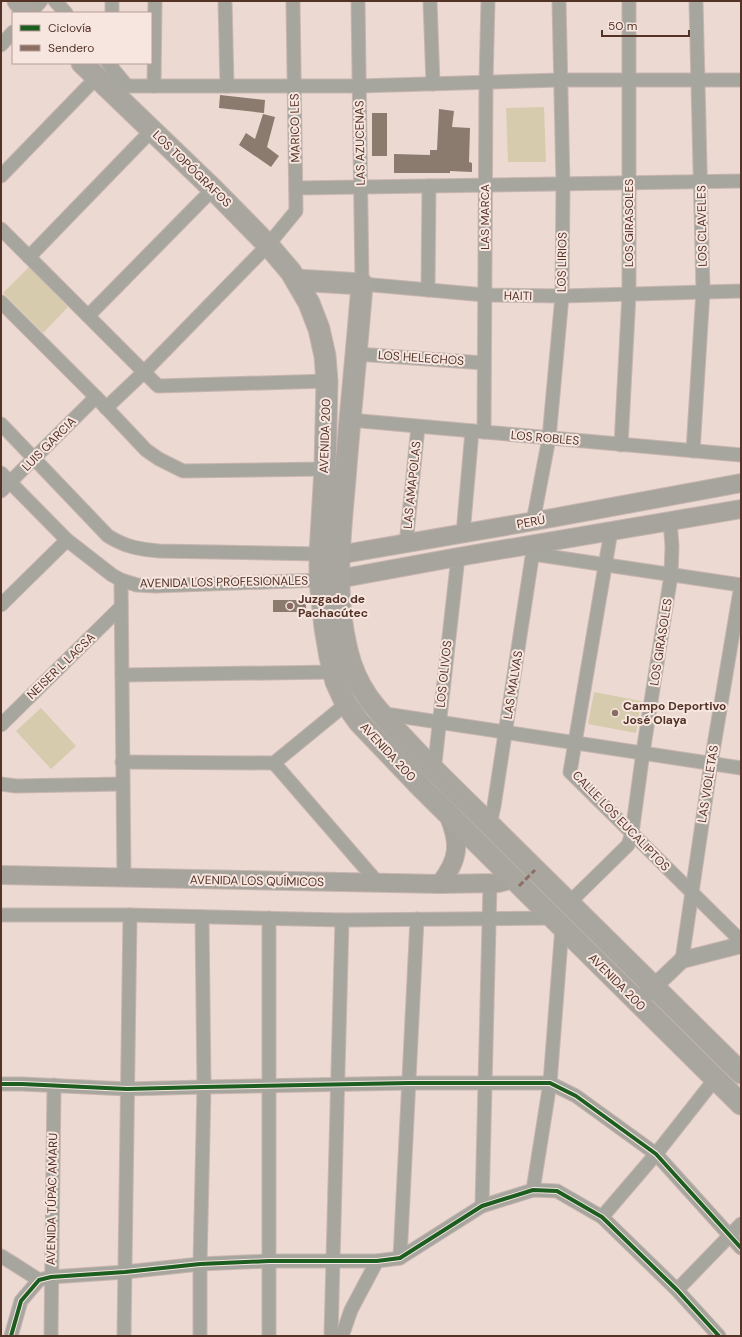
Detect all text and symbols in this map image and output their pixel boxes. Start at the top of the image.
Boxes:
legend [12,12,152,64]
scale bar [602,12,689,38]
text: 50 m [608,18,637,34]
text: Ciclovía [48,20,91,36]
text: Sendero [48,40,94,56]
street label: MARICO LES [286,93,304,163]
street label: LAS AZUCENAS [351,100,369,186]
street label: LOS TOPÓGRAFOS [149,127,235,211]
street label: LOS GIRASOLES [621,179,637,267]
street label: LAS MARCA [477,184,493,250]
street label: LOS CLAVELES [693,185,711,267]
street label: LOS LIRIOS [553,232,571,292]
street label: HAITI [504,288,532,304]
street label: LOS HELECHOS [378,347,465,369]
street label: AVENIDA 200 [316,398,334,474]
street label: LUIS GARCIA [18,413,80,475]
street label: LOS ROBLES [510,427,580,449]
street label: LAS AMAPOLAS [399,440,425,530]
street label: PERÚ [515,512,547,532]
street label: AVENIDA LOS PROFESIONALES [140,573,308,591]
place label: Juzgado de Pachacútec [298,591,368,621]
street label: LOS GIRASOLES [646,597,676,687]
marker: Juzgado de Pachacútec [285,601,295,611]
street label: NEISER L LACSA [23,629,99,703]
street label: LOS OLIVOS [433,640,455,708]
street label: LAS MALVAS [500,650,526,720]
place label: Campo Deportivo José Olaya [623,698,726,728]
marker: Campo Deportivo José Olaya [610,708,620,718]
street label: AVENIDA 200 [357,719,419,785]
street label: LAS VIOLETAS [694,744,722,824]
street label: CALLE LOS EUCALIPTOS [569,767,673,875]
street label: AVENIDA LOS QUÍMICOS [190,872,324,890]
street label: AVENIDA 200 [585,950,649,1014]
street label: AVENIDA TÚPAC AMARU [43,1133,61,1265]

